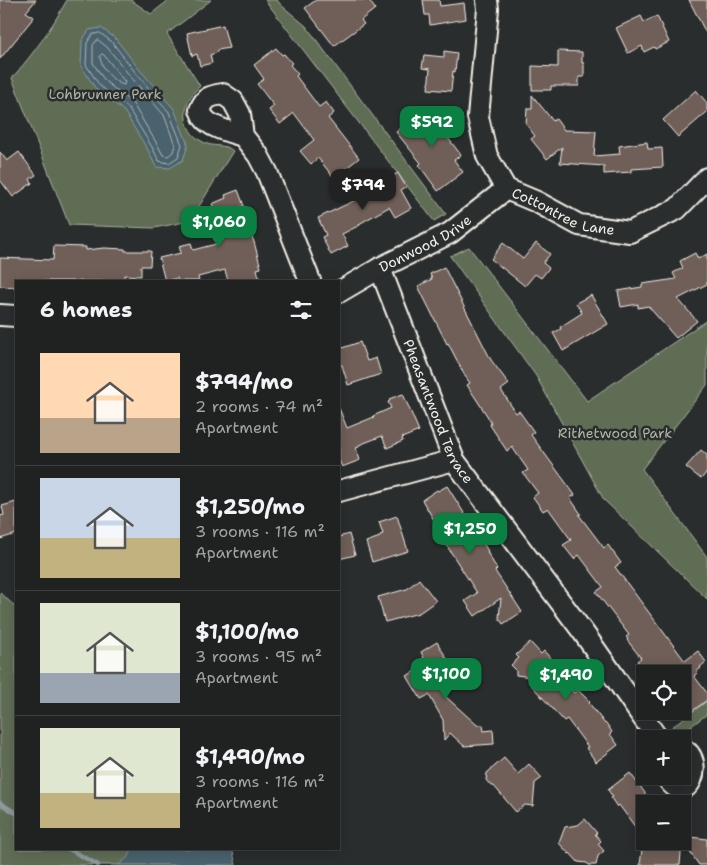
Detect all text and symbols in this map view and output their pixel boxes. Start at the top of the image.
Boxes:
park label: Lohbrunner Park [49,85,161,103]
pin: $592 [402,106,462,148]
text: $592 [411,111,453,132]
pin: $794 [333,168,393,211]
text: $794 [341,174,385,195]
street label: Cottontree Lane [509,184,616,239]
pin: $1,060 [178,206,260,248]
text: $1,060 [192,211,246,232]
street label: Donwood Drive [376,211,475,276]
text: 6 homes [40,296,132,324]
icon: filters [287,296,315,324]
street label: Pheasantwood Terrace [399,337,477,487]
text: $794/mo [195,368,293,396]
icon: home [80,373,140,433]
text: 2 rooms · 74 m² [195,396,323,417]
text: Apartment [195,417,278,438]
park label: Rithetwood Park [558,424,672,442]
text: $1,250/mo [195,493,305,521]
icon: home [80,498,140,558]
pin: $1,250 [429,512,511,555]
text: $1,250 [443,518,497,539]
text: 3 rooms · 116 m² [195,521,325,542]
text: Apartment [195,542,278,563]
text: $1,100/mo [195,618,299,646]
icon: home [80,623,140,683]
text: 3 rooms · 95 m² [195,646,322,667]
pin: $1,100 [405,658,487,700]
pin: $1,490 [525,658,607,701]
text: $1,100 [421,663,471,684]
text: $1,490 [539,664,593,685]
map controls [636,665,691,850]
button: locate [636,665,691,720]
text: Apartment [195,667,278,688]
button: + [636,730,691,785]
text: $1,490/mo [195,743,305,771]
icon: home [80,748,140,808]
text: 3 rooms · 116 m² [195,771,325,792]
text: Apartment [195,792,278,813]
button: − [636,795,691,850]

